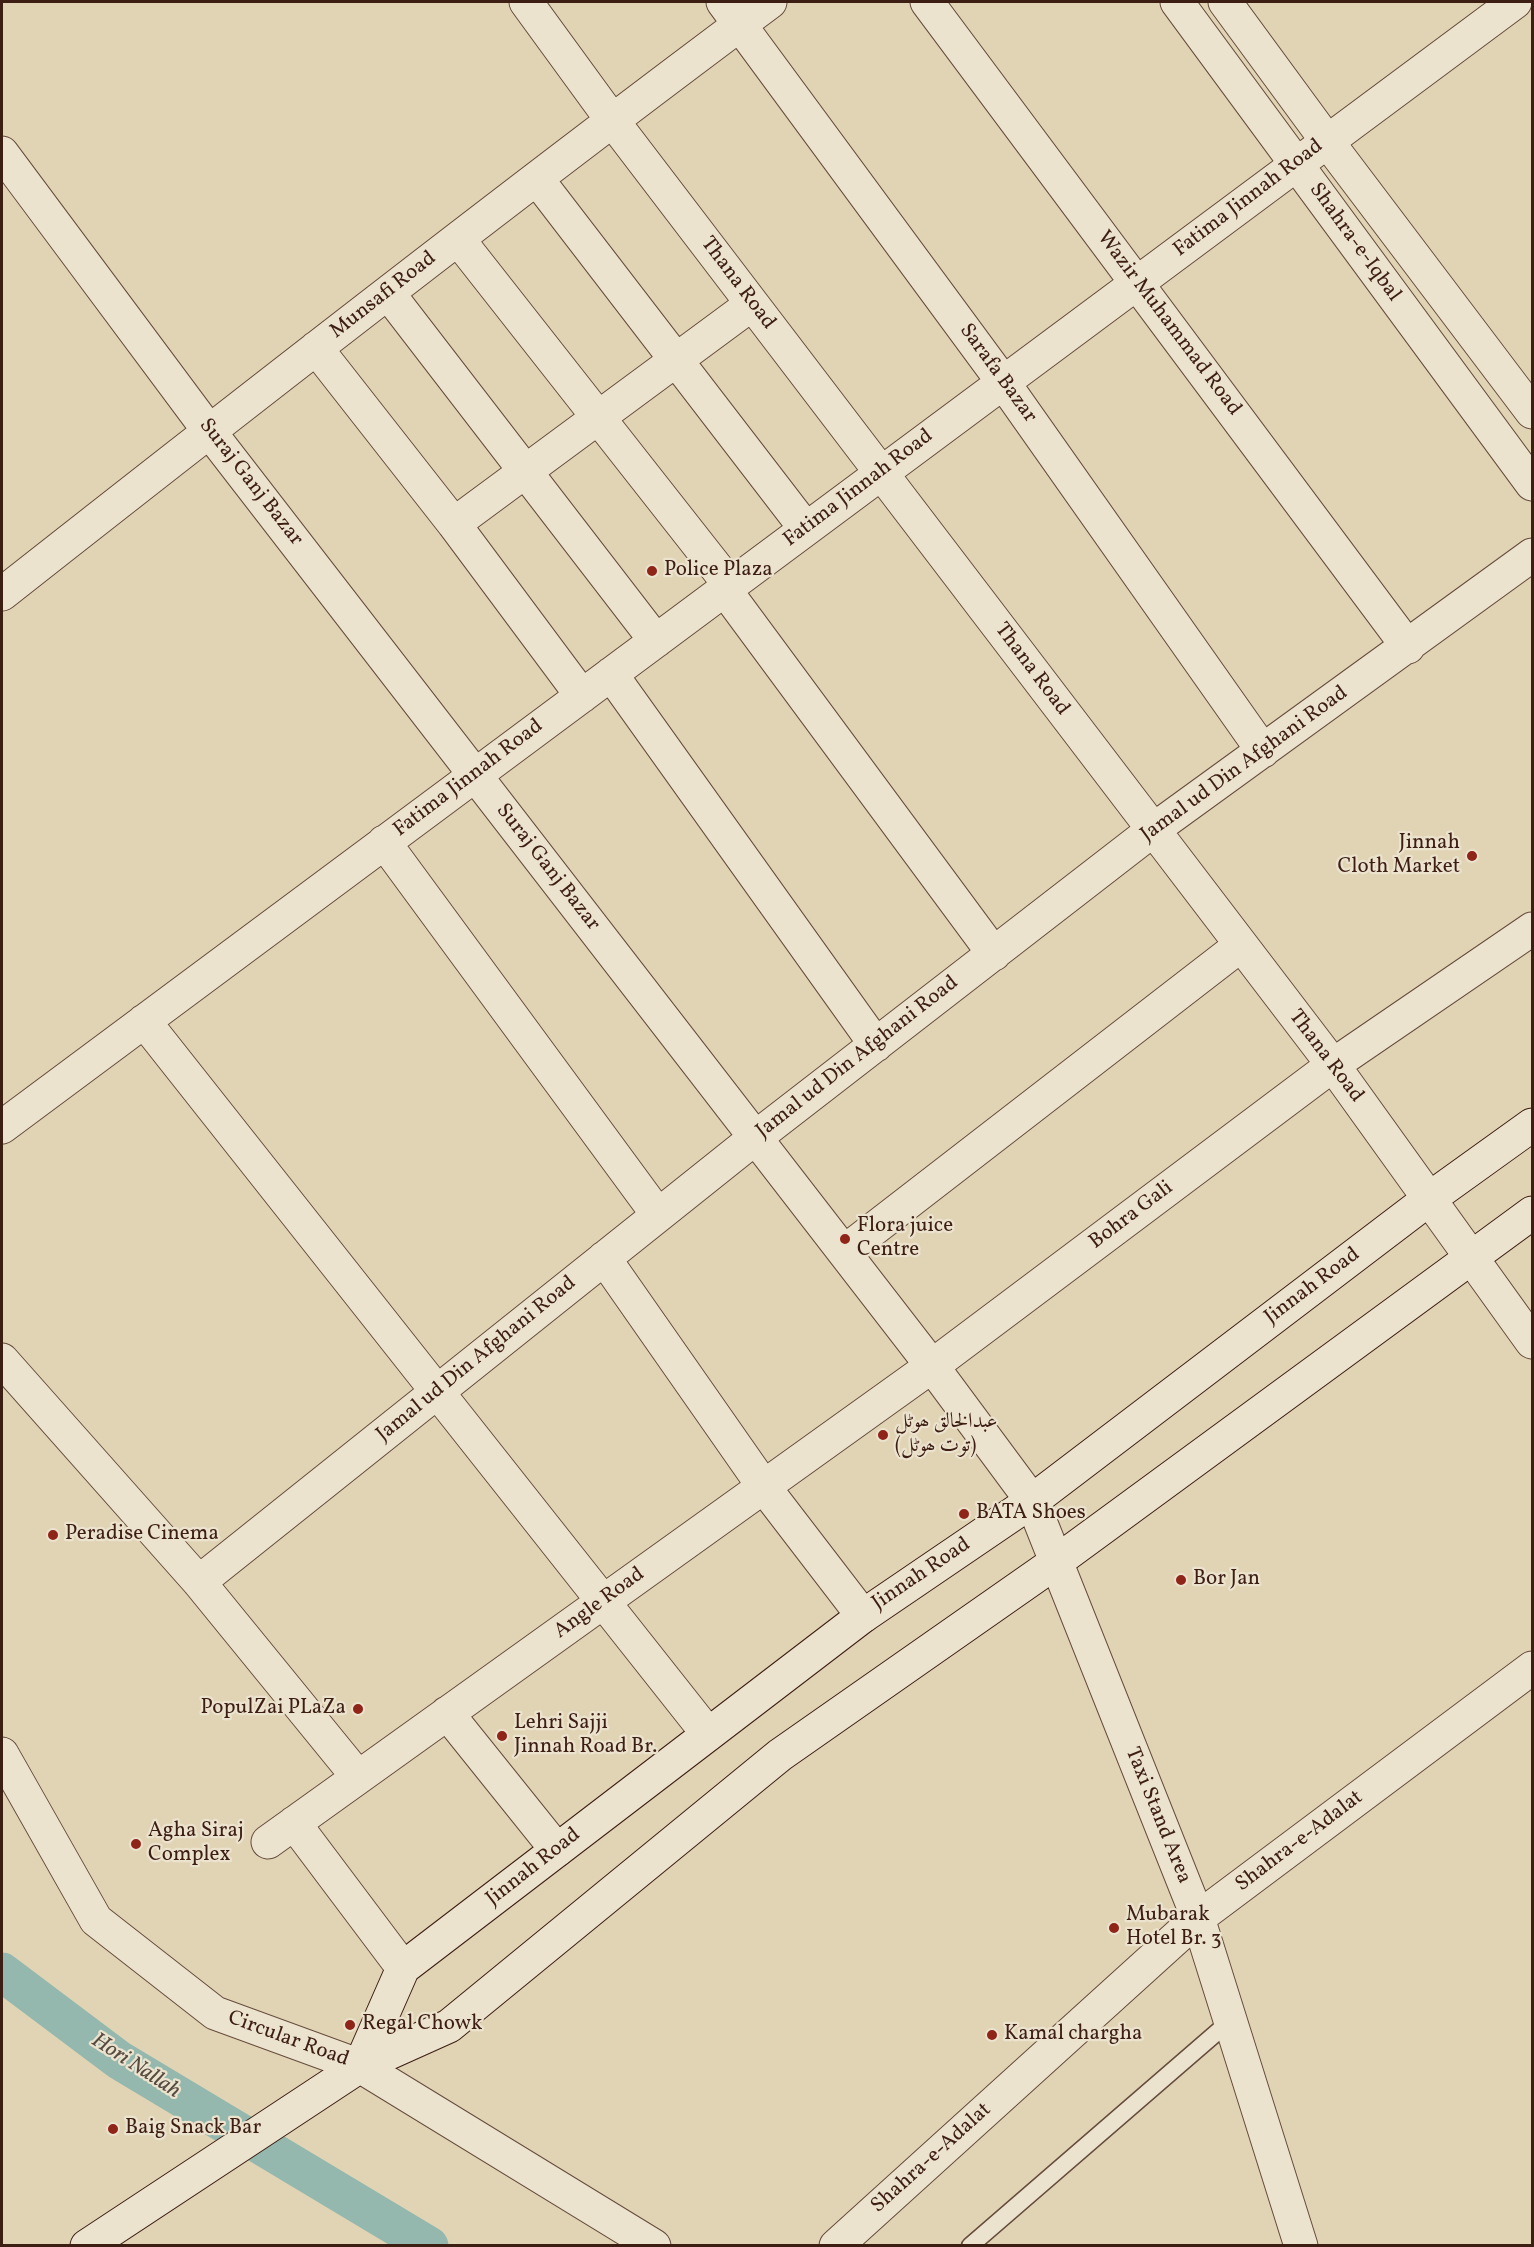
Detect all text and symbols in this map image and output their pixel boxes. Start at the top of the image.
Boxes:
street label: Fatima Jinnah Road [1169,135,1329,263]
street label: Shahra-e-Iqbal [1303,179,1405,307]
street label: Wazir Muhammad Road [1090,227,1246,421]
street label: Thana Road [694,233,780,335]
street label: Munsafi Road [326,247,442,345]
street label: Sarafa Bazar [953,319,1041,429]
street label: Suraj Ganj Bazar [192,414,308,552]
street label: Fatima Jinnah Road [779,425,939,553]
place label: Police Plaza [664,558,773,584]
marker: Police Plaza [645,564,659,578]
street label: Thana Road [988,619,1074,721]
street label: Jamal ud Din Afghani Road [1137,681,1353,849]
street label: Fatima Jinnah Road [389,715,549,843]
street label: Suraj Ganj Bazar [489,799,605,937]
place label: Jinnah Cloth Market [1337,831,1460,881]
marker: Jinnah Cloth Market [1465,849,1479,863]
street label: Jamal ud Din Afghani Road [752,971,964,1145]
street label: Thana Road [1282,1006,1368,1108]
street label: Bohra Gali [1085,1176,1179,1256]
place label: Flora juice Centre [857,1214,953,1264]
marker: Flora juice Centre [838,1232,852,1246]
street label: Jinnah Road [1260,1243,1366,1331]
street label: Jamal ud Din Afghani Road [372,1272,582,1448]
place label: عبدالخالق ھوٹل (توت ھوٹل) [895,1410,998,1460]
marker: عبدالخالق ھوٹل (توت ھوٹل) [876,1428,890,1442]
place label: BATA Shoes [976,1501,1086,1527]
marker: BATA Shoes [957,1507,971,1521]
place label: Peradise Cinema [65,1522,219,1548]
marker: Peradise Cinema [46,1528,60,1542]
street label: Jinnah Road [868,1533,976,1617]
street label: Angle Road [550,1563,650,1645]
place label: Bor Jan [1193,1567,1260,1593]
marker: Bor Jan [1174,1573,1188,1587]
place label: PopulZai PLaZa [201,1696,346,1722]
marker: PopulZai PLaZa [351,1702,365,1716]
place label: Lehri Sajji Jinnah Road Br. [514,1711,657,1761]
marker: Lehri Sajji Jinnah Road Br. [495,1729,509,1743]
street label: Taxi Stand Area [1118,1744,1196,1888]
street label: Shahra-e-Adalat [1231,1786,1369,1898]
place label: Agha Siraj Complex [148,1819,244,1869]
street label: Jinnah Road [482,1823,586,1913]
marker: Agha Siraj Complex [129,1837,143,1851]
place label: Mubarak Hotel Br. 3 [1126,1903,1222,1953]
marker: Mubarak Hotel Br. 3 [1107,1921,1121,1935]
street label: Circular Road [224,2006,352,2074]
place label: Regal Chowk [362,2012,482,2038]
marker: Regal Chowk [343,2018,357,2032]
place label: Kamal chargha [1004,2022,1143,2048]
water label: Hori Nallah [85,2028,185,2106]
marker: Kamal chargha [985,2028,999,2042]
street label: Shahra-e-Adalat [867,2098,997,2220]
place label: Baig Snack Bar [125,2116,261,2142]
marker: Baig Snack Bar [106,2122,120,2136]

